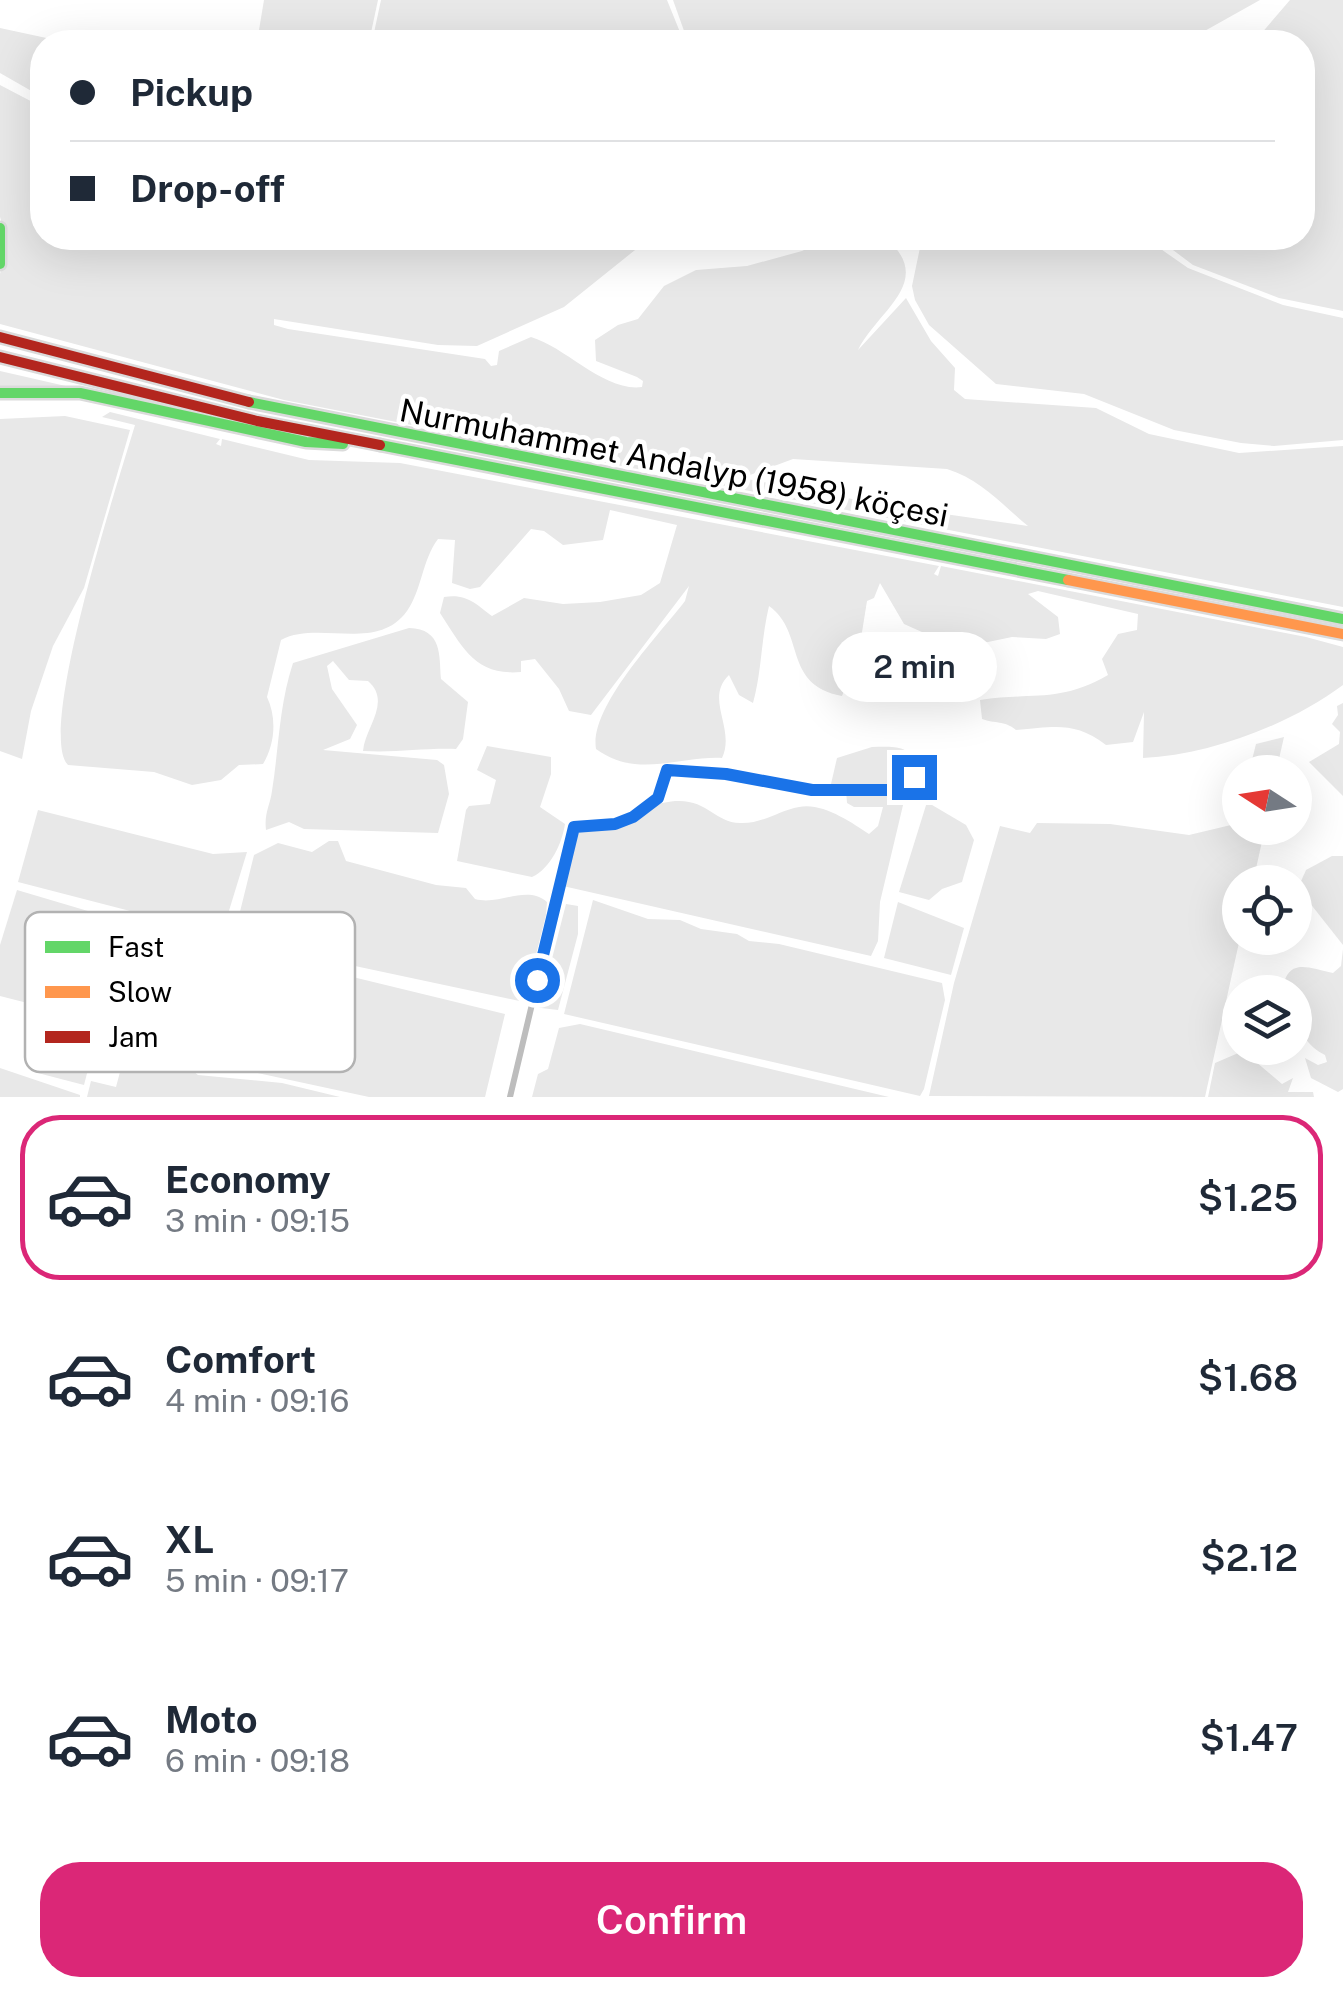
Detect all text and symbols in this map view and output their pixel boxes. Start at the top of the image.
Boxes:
text: Pickup [130,70,253,115]
text: Drop-off [130,166,285,211]
street label: Nurmuhammet Andalyp (1958) köçesi [397,391,952,534]
callout: 2 min [832,632,996,702]
text: 2 min [873,648,956,685]
route end [892,755,937,800]
north arrow [1222,755,1312,845]
map controls [1222,755,1312,1065]
button: locate [1222,865,1312,955]
legend [25,912,355,1072]
text: Fast [108,930,164,963]
route start [515,958,560,1003]
text: Slow [108,975,172,1008]
button: layers [1222,975,1312,1065]
text: Jam [108,1020,159,1053]
icon: car [45,1153,135,1243]
text: Economy [165,1157,331,1202]
text: $1.25 [1198,1175,1298,1220]
text: 3 min · 09:15 [165,1202,350,1239]
icon: car [45,1333,135,1423]
text: Comfort [165,1337,316,1382]
text: $1.68 [1198,1355,1298,1400]
text: 4 min · 09:16 [165,1382,349,1419]
icon: car [45,1513,135,1603]
text: XL [165,1517,214,1562]
text: $2.12 [1200,1535,1298,1580]
text: 5 min · 09:17 [165,1562,349,1599]
icon: car [45,1693,135,1783]
text: Moto [165,1697,258,1742]
text: $1.47 [1200,1715,1298,1760]
text: 6 min · 09:18 [165,1742,350,1779]
button: Confirm [40,1862,1303,1977]

